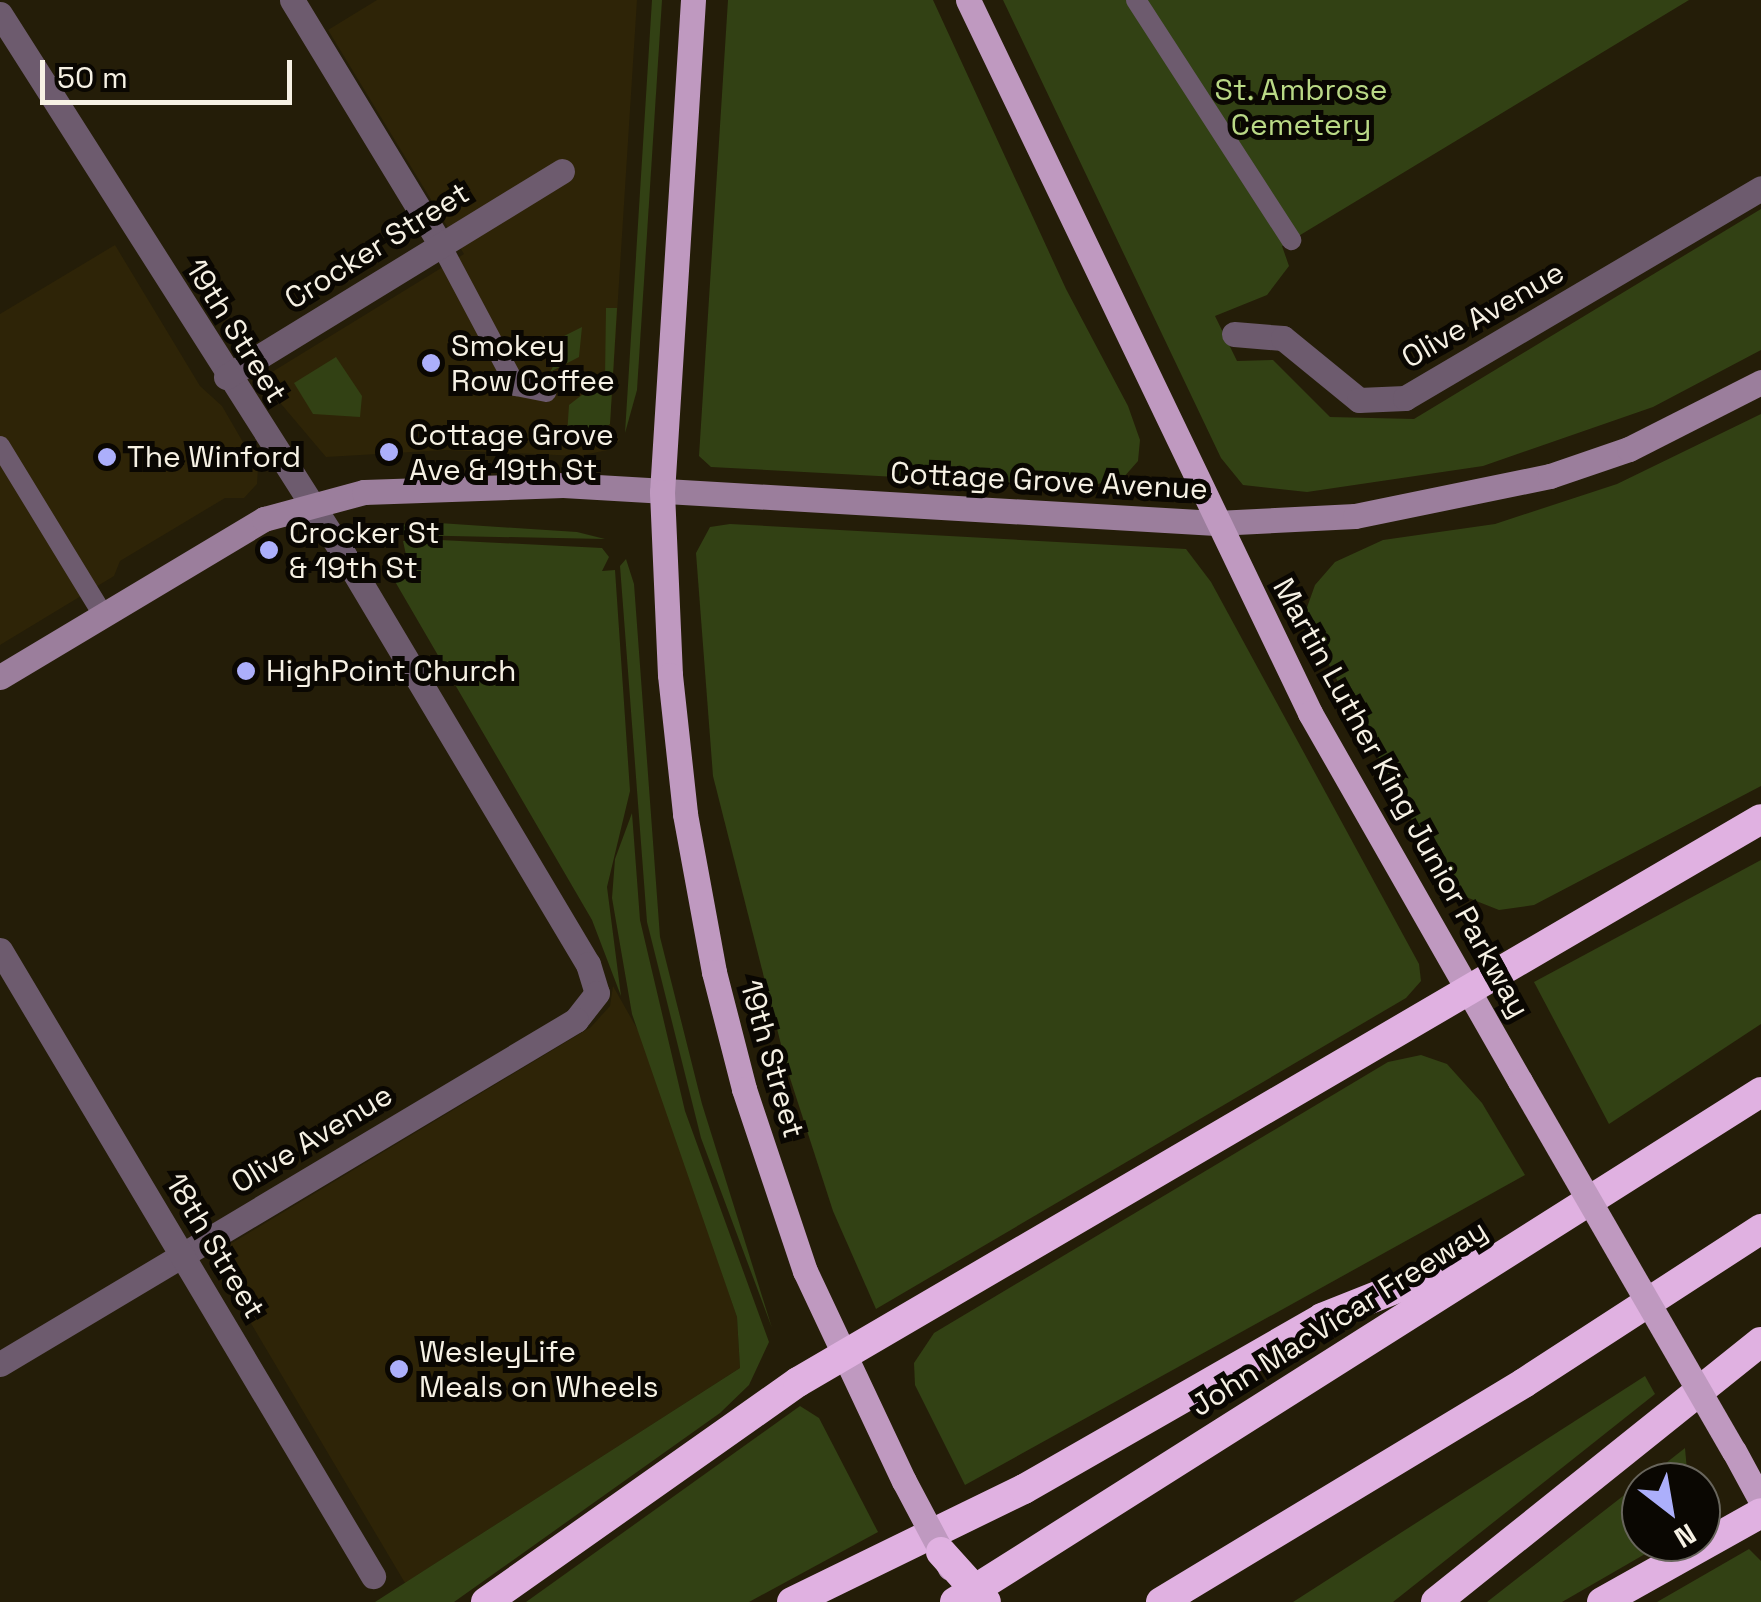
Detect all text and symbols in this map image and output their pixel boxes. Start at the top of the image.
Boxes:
scale bar [45,40,298,102]
text: 50 m [57,58,128,97]
park label: St. Ambrose Cemetery [1214,72,1388,142]
street label: Crocker Street [278,175,476,317]
street label: 19th Street [178,253,294,409]
street label: Olive Avenue [1395,254,1571,376]
place label: Smokey Row Coffee [451,328,615,398]
marker: Smokey Row Coffee [420,352,442,374]
place label: Cottage Grove Ave & 19th St [409,417,614,488]
place label: The Winford [127,439,301,475]
marker: Cottage Grove Ave & 19th St [378,441,400,463]
marker: The Winford [96,446,118,468]
street label: Cottage Grove Avenue [889,455,1209,507]
place label: Crocker St & 19th St [289,515,440,586]
marker: Crocker St & 19th St [258,539,280,561]
street label: Martin Luther King Junior Parkway [1265,572,1537,1024]
place label: HighPoint Church [266,653,516,689]
marker: HighPoint Church [235,660,257,682]
street label: 19th Street [732,976,812,1142]
street label: Olive Avenue [225,1077,399,1201]
street label: 18th Street [158,1167,272,1325]
street label: John MacVicar Freeway [1184,1212,1494,1424]
place label: WesleyLife Meals on Wheels [419,1334,659,1404]
marker: WesleyLife Meals on Wheels [388,1358,410,1380]
north arrow [1621,1462,1721,1562]
text: N [1668,1516,1703,1556]

